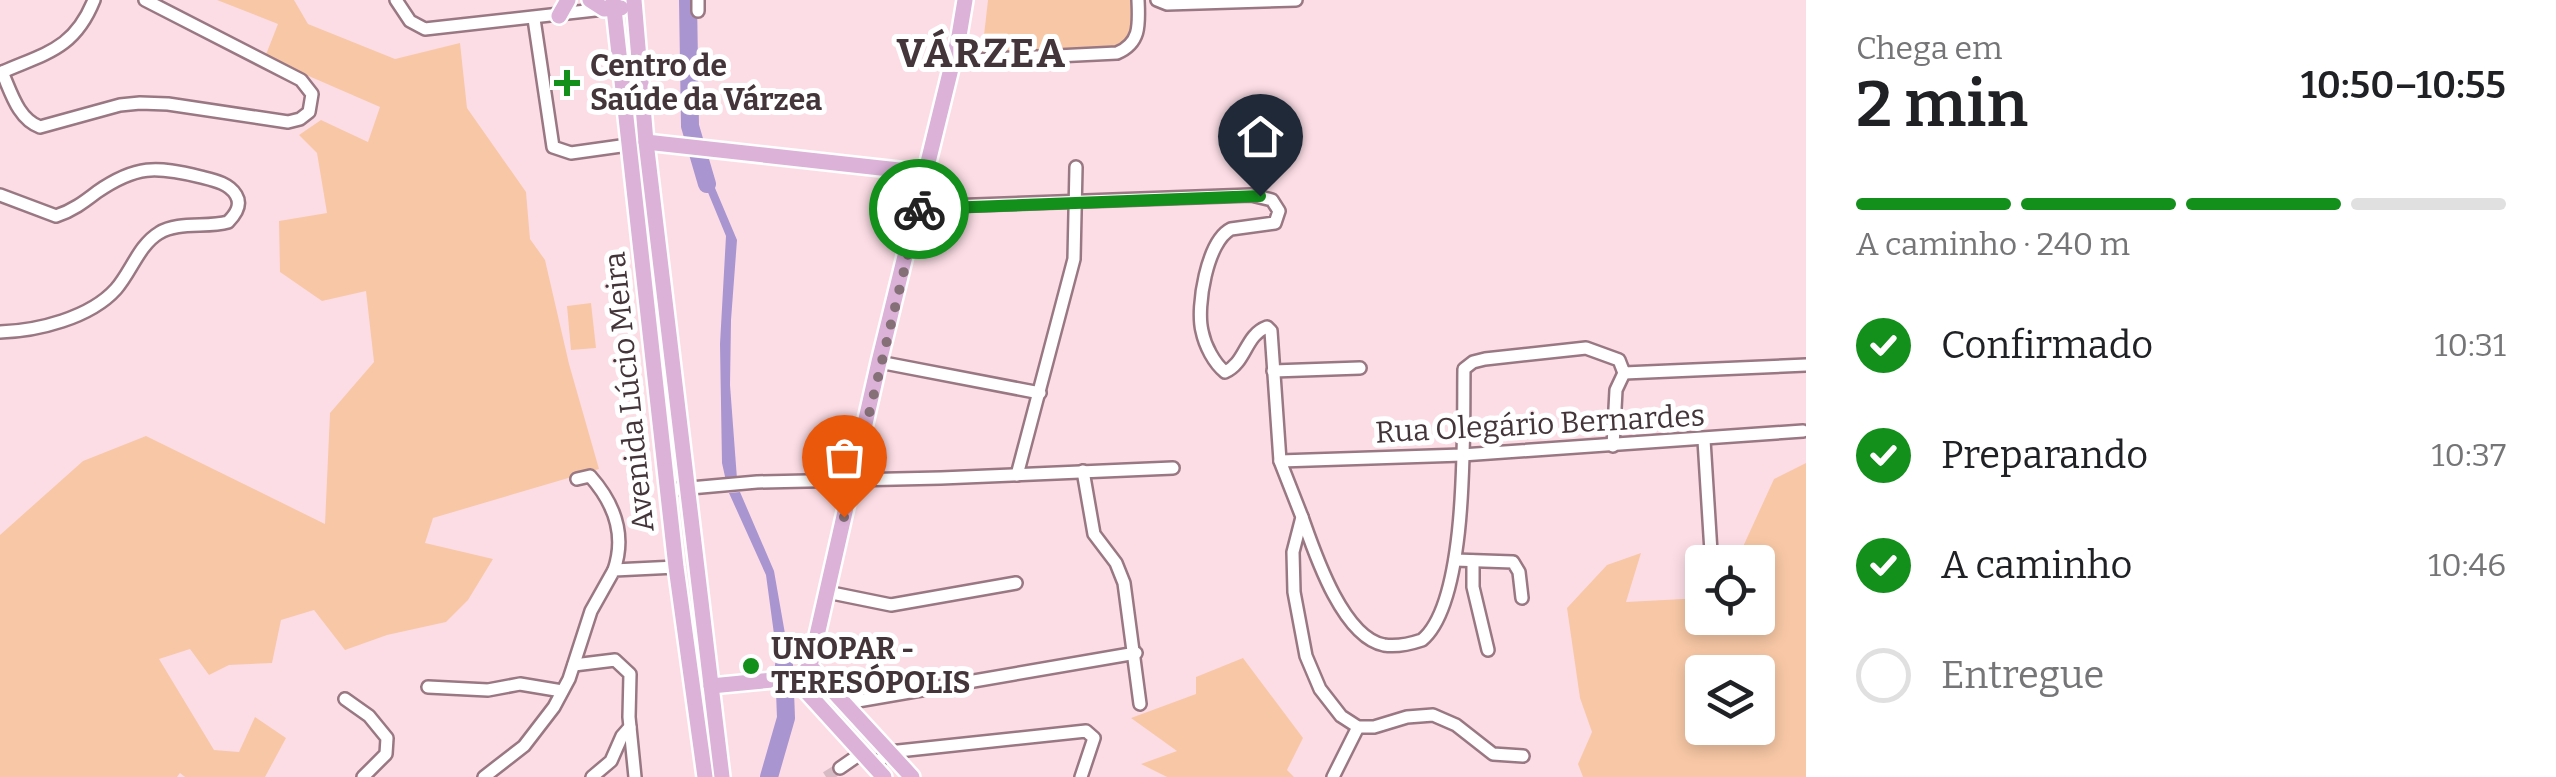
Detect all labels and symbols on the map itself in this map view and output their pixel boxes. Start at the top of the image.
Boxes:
district label: VÁRZEA [896,28,1068,78]
place label: Centro de Saúde da Várzea [590,48,822,118]
marker: Centro de Saúde da Várzea [554,70,580,96]
pin [1218,94,1303,197]
courier [869,159,969,259]
street label: Avenida Lúcio Meira [596,250,662,534]
street label: Rua Olegário Bernardes [1374,397,1706,451]
pin [802,415,887,518]
place label: UNOPAR - TERESÓPOLIS [771,631,971,701]
marker: UNOPAR - TERESÓPOLIS [740,655,762,677]

